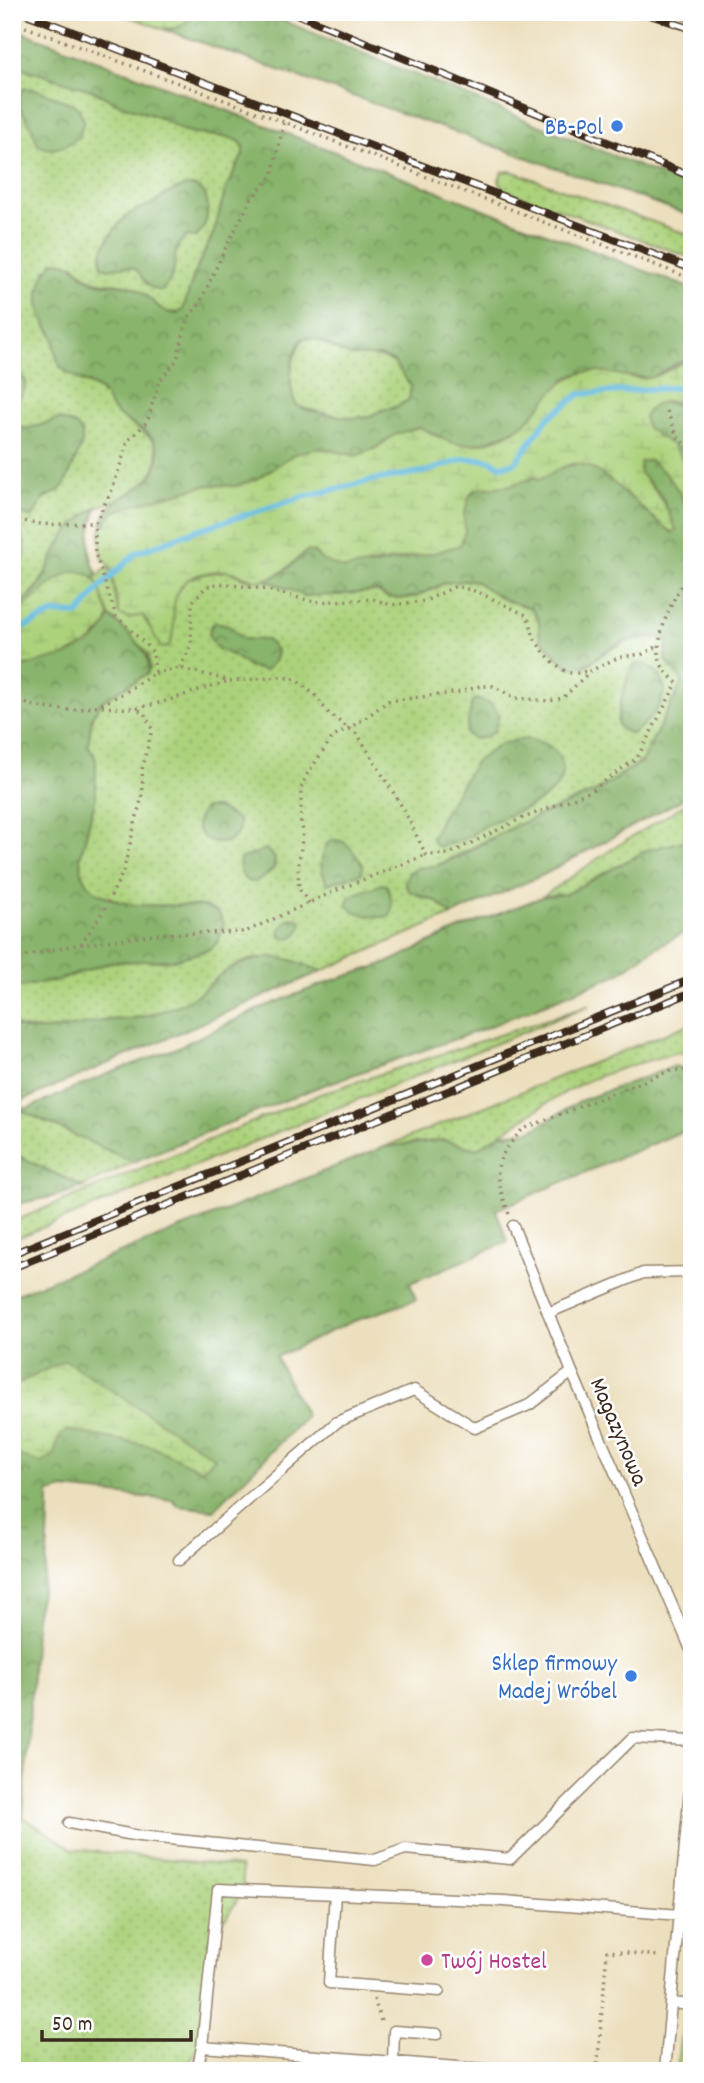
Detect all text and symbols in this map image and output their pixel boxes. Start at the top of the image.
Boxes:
place label: BB-Pol [545,112,603,146]
marker: BB-Pol [609,118,625,134]
street label: Magazynowa [579,1373,656,1492]
place label: Sklep firmowy Madej Wróbel [491,1648,618,1710]
marker: Sklep firmowy Madej Wróbel [623,1668,639,1684]
place label: Twój Hostel [441,1946,547,1980]
marker: Twój Hostel [419,1952,435,1968]
scale bar [42,1999,191,2043]
text: 50 m [52,2011,92,2041]

